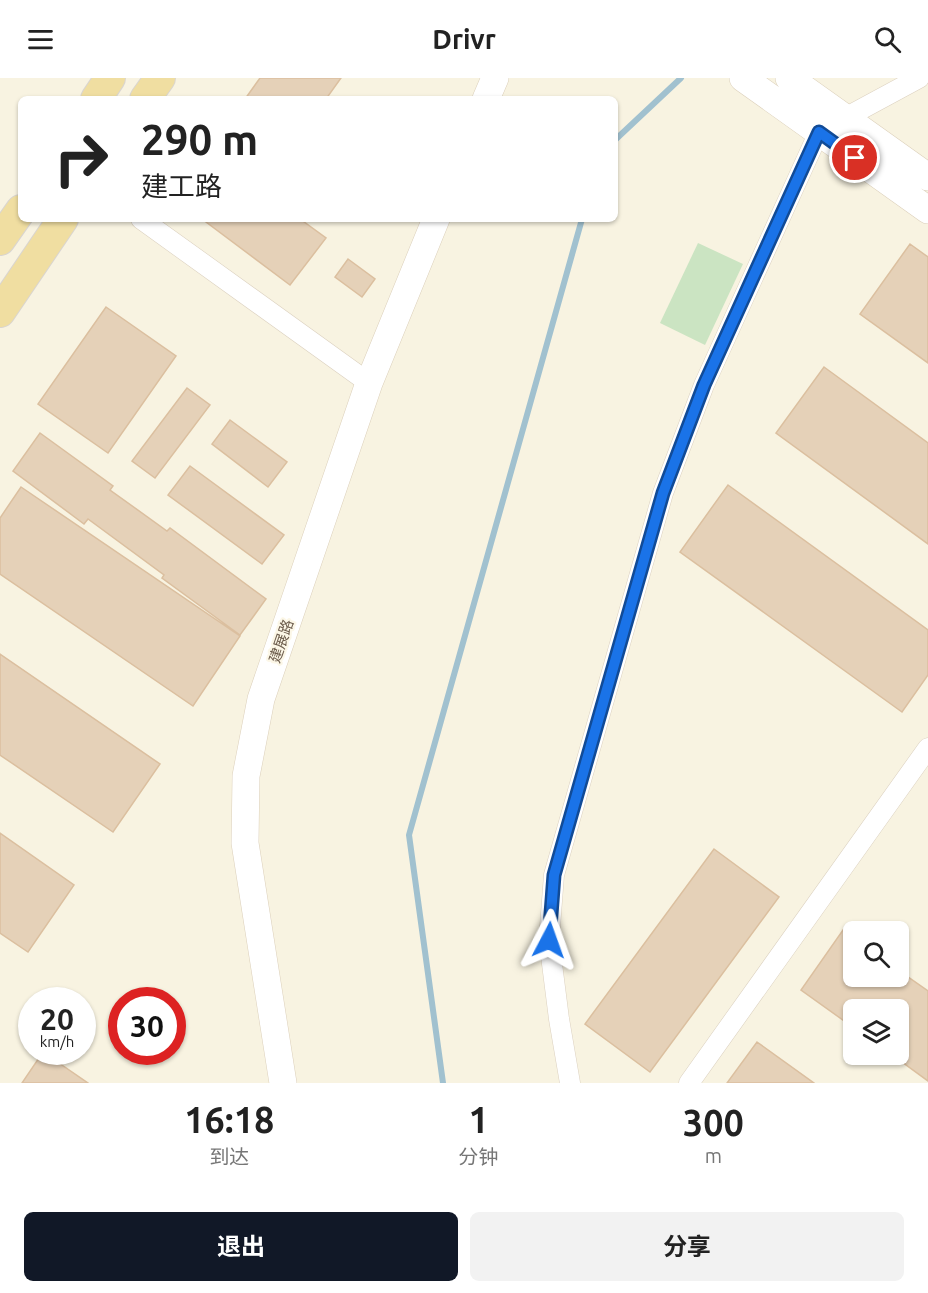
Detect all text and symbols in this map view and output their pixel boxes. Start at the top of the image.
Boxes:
icon: menu [24,23,57,56]
icon: search [871,23,904,56]
text: Drivr [432,24,496,54]
text: 290 m [141,116,258,163]
icon: right [42,120,120,198]
pin [829,132,880,183]
icon: arrive [838,141,871,174]
text: 建工路 [141,171,222,201]
street label: 建展路 [266,617,296,665]
position arrow [517,908,581,972]
map controls [843,921,909,1065]
button: search [843,921,909,987]
speed limit sign: 30 [108,987,186,1065]
button: layers [843,999,909,1065]
text: 20 [40,1002,74,1036]
text: km/h [40,1033,74,1050]
text: 16:18 [184,1099,274,1140]
text: 1 [468,1099,489,1140]
text: 300 [683,1102,744,1143]
text: m [705,1144,722,1167]
text: 到达 [209,1145,249,1168]
text: 分钟 [459,1145,499,1168]
button: 退出 [24,1212,458,1281]
button: 分享 [470,1212,904,1281]

